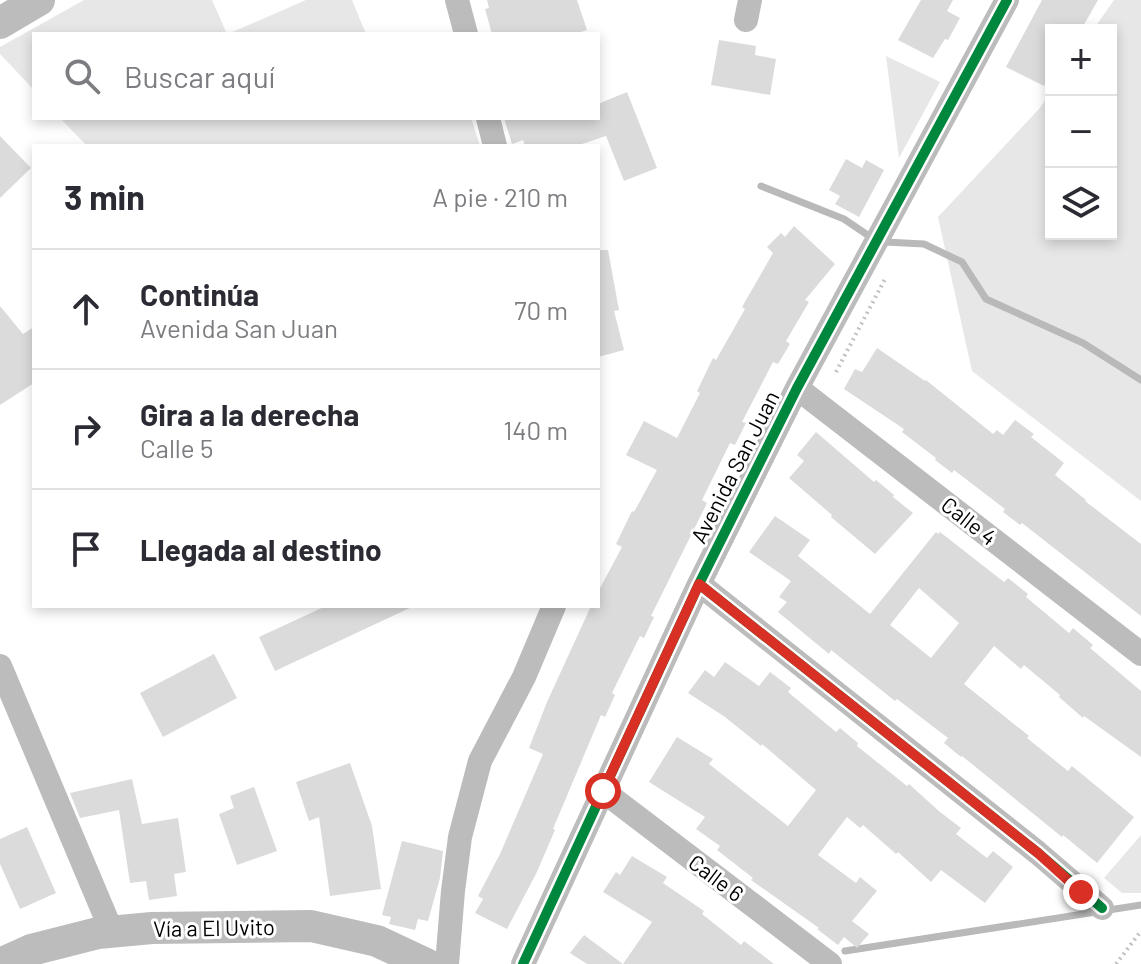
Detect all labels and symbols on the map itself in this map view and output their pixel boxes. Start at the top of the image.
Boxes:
street label: Avenida San Juan [684,386,784,547]
street label: Calle 4 [937,491,1002,550]
route start [585,773,621,809]
street label: Calle 6 [684,848,749,906]
route end [1063,874,1099,910]
street label: Vía a El Uvito [153,913,275,941]

